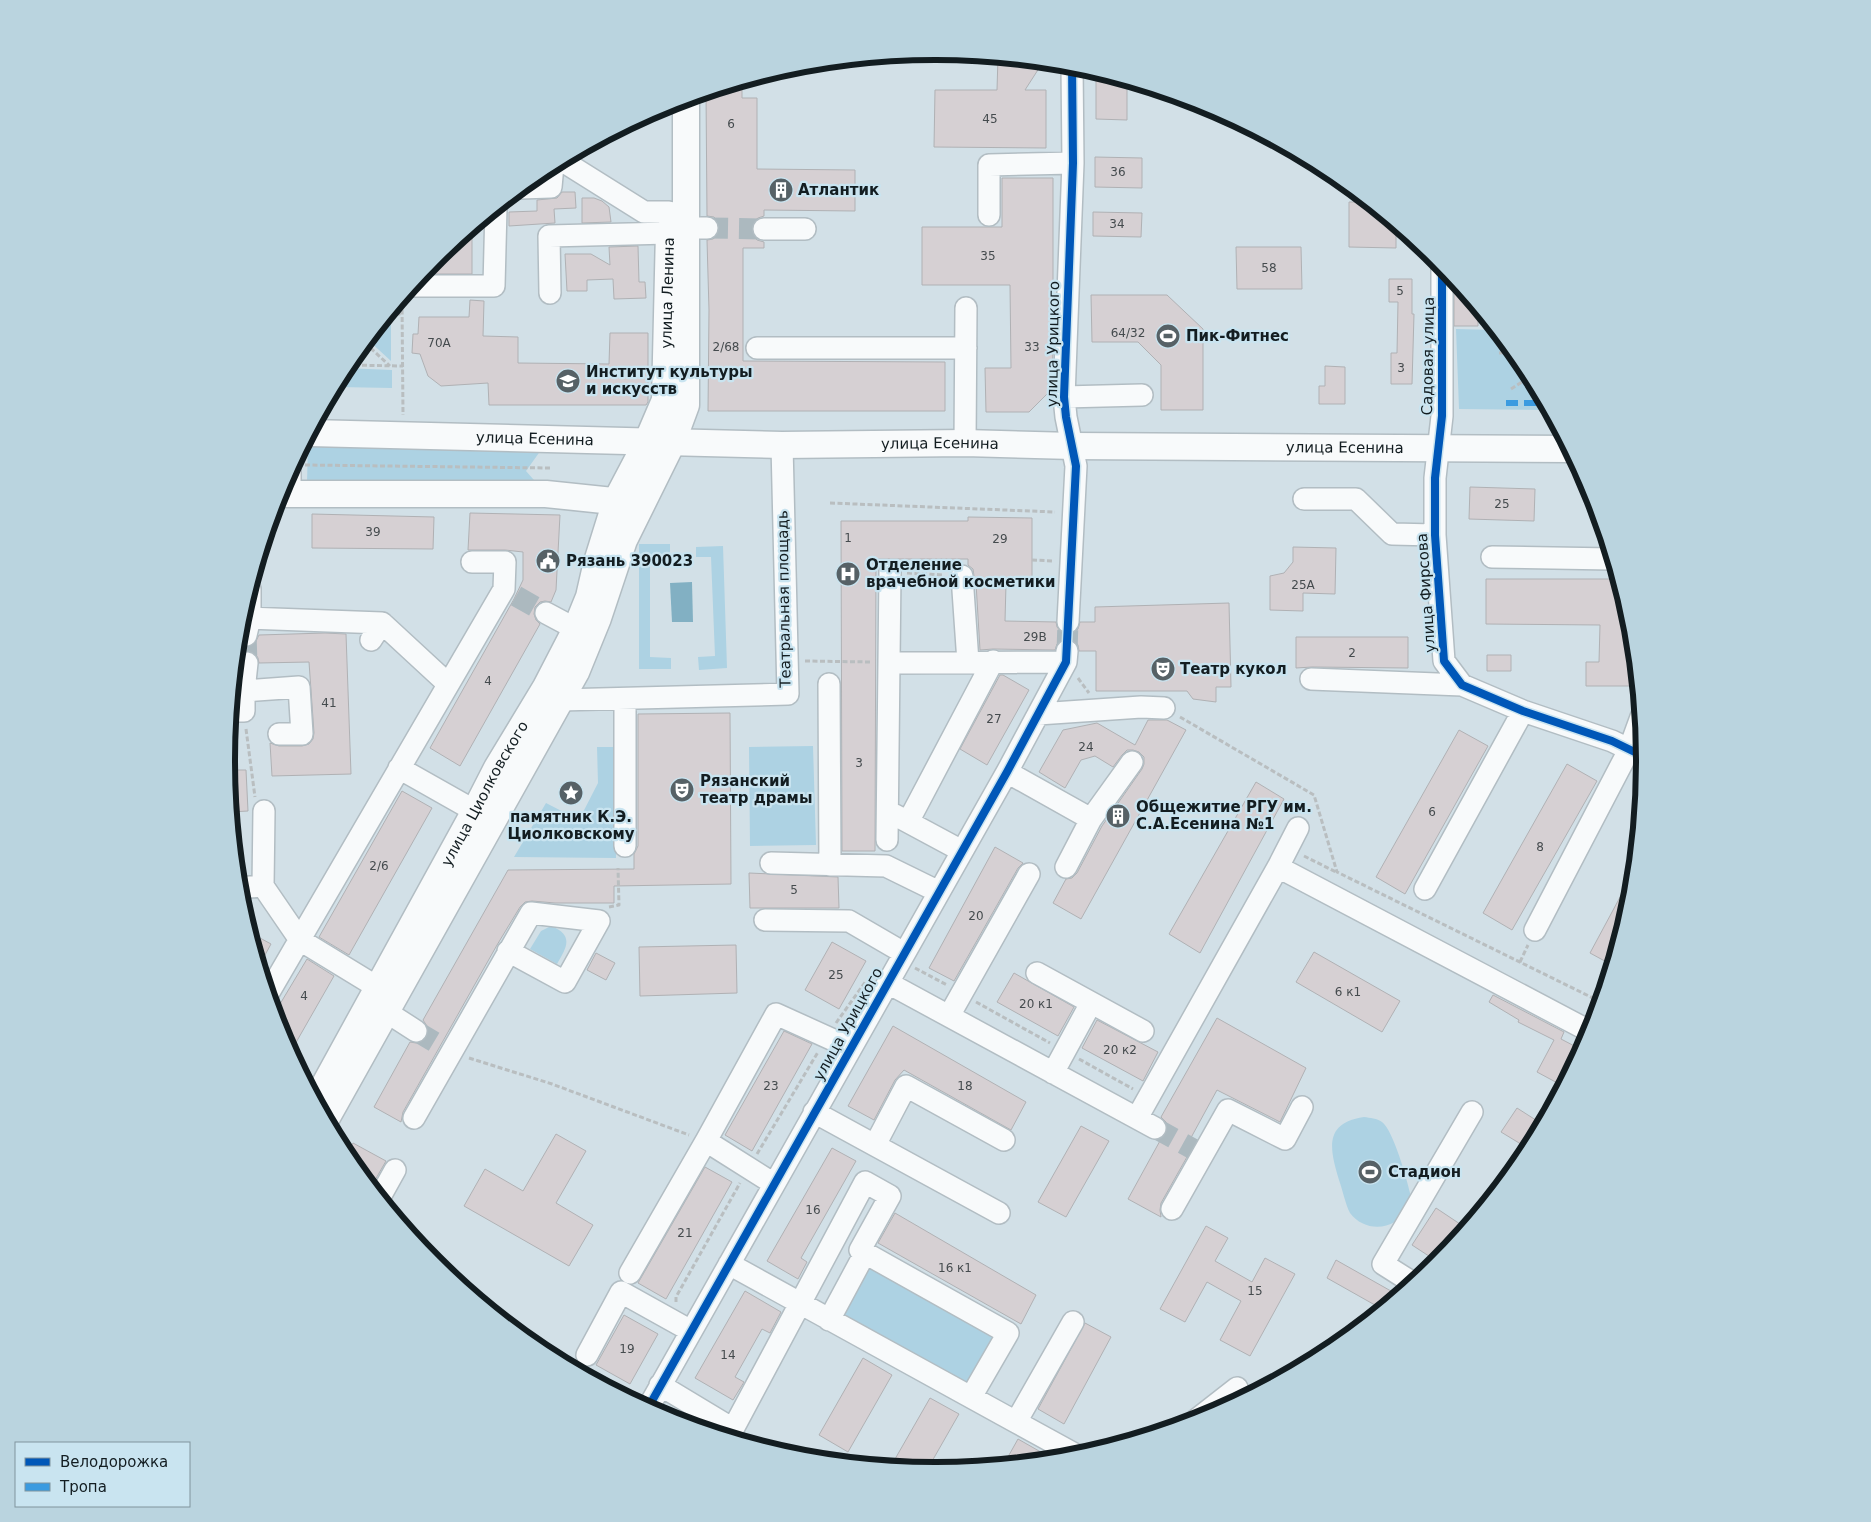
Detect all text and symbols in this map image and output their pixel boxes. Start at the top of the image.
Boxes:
house number: 45 [982,112,998,126]
house number: 6 [727,117,735,131]
house number: 36 [1110,165,1126,179]
building icon: Атлантик [768,177,794,203]
place label: Атлантик [798,181,879,199]
house number: 34 [1109,217,1125,231]
street label: улица Ленина [657,237,678,349]
house number: 35 [980,249,996,263]
house number: 58 [1261,261,1277,275]
street label: улица Урицкого [1043,281,1063,407]
house number: 5 [1396,284,1404,298]
street label: Садовая улица [1418,297,1438,415]
sports icon: Пик-Фитнес [1155,323,1181,349]
house number: 64/32 [1111,326,1145,340]
place label: Пик-Фитнес [1186,327,1289,345]
house number: 70А [427,336,452,350]
house number: 2/68 [713,340,739,354]
house number: 33 [1024,340,1040,354]
house number: 3 [1397,361,1405,375]
place label: Институт культуры и искусств [586,363,753,398]
school or university icon: Институт культуры и искусств [555,368,581,394]
street label: улица Есенина [476,428,594,449]
street label: улица Есенина [881,434,999,453]
street label: улица Есенина [1286,438,1404,457]
house number: 25 [1494,497,1510,511]
street label: Театральная площадь [773,510,795,689]
house number: 39 [365,525,381,539]
house number: 1 [844,531,852,545]
house number: 29 [992,532,1008,546]
street label: улица Фирсова [1413,533,1439,653]
public building icon: Рязань 390023 [535,548,561,574]
place label: Рязань 390023 [566,552,693,570]
place label: Отделение врачебной косметики [866,556,1055,591]
hospital icon: Отделение врачебной косметики [835,561,861,587]
house number: 25А [1291,578,1316,592]
house number: 29В [1023,630,1047,644]
house number: 2 [1348,646,1356,660]
theatre icon: Театр кукол [1150,656,1176,682]
place label: Театр кукол [1180,660,1287,678]
house number: 4 [484,674,492,688]
house number: 41 [321,696,337,710]
house number: 27 [986,712,1002,726]
street label: улица Циолковского [437,718,532,869]
house number: 24 [1078,740,1094,754]
house number: 3 [855,756,863,770]
place label: Рязанский театр драмы [700,772,812,807]
theatre icon: Рязанский театр драмы [669,777,695,803]
place icon: памятник К.Э. Циолковскому [558,780,584,806]
place label: Общежитие РГУ им. С.А.Есенина №1 [1136,798,1312,833]
building icon: Общежитие РГУ им. С.А.Есенина №1 [1105,803,1131,829]
house number: 6 [1428,805,1436,819]
place label: памятник К.Э. Циолковскому [507,808,635,843]
house number: 8 [1536,840,1544,854]
house number: 2/6 [369,859,389,873]
house number: 5 [790,883,798,897]
house number: 20 [968,909,984,923]
street label: улица Урицкого [810,964,886,1084]
house number: 25 [828,968,844,982]
house number: 6 к1 [1335,985,1361,999]
house number: 4 [300,989,308,1003]
house number: 20 к1 [1019,997,1053,1011]
house number: 20 к2 [1103,1043,1137,1057]
house number: 23 [763,1079,779,1093]
house number: 18 [957,1079,973,1093]
sports icon: Стадион [1357,1159,1383,1185]
place label: Стадион [1388,1163,1461,1181]
house number: 16 [805,1203,821,1217]
house number: 21 [677,1226,693,1240]
house number: 16 к1 [938,1261,972,1275]
house number: 15 [1247,1284,1263,1298]
house number: 19 [619,1342,635,1356]
house number: 14 [720,1348,736,1362]
legend [15,1442,190,1507]
text: Велодорожка [60,1453,168,1471]
text: Тропа [59,1478,107,1496]

